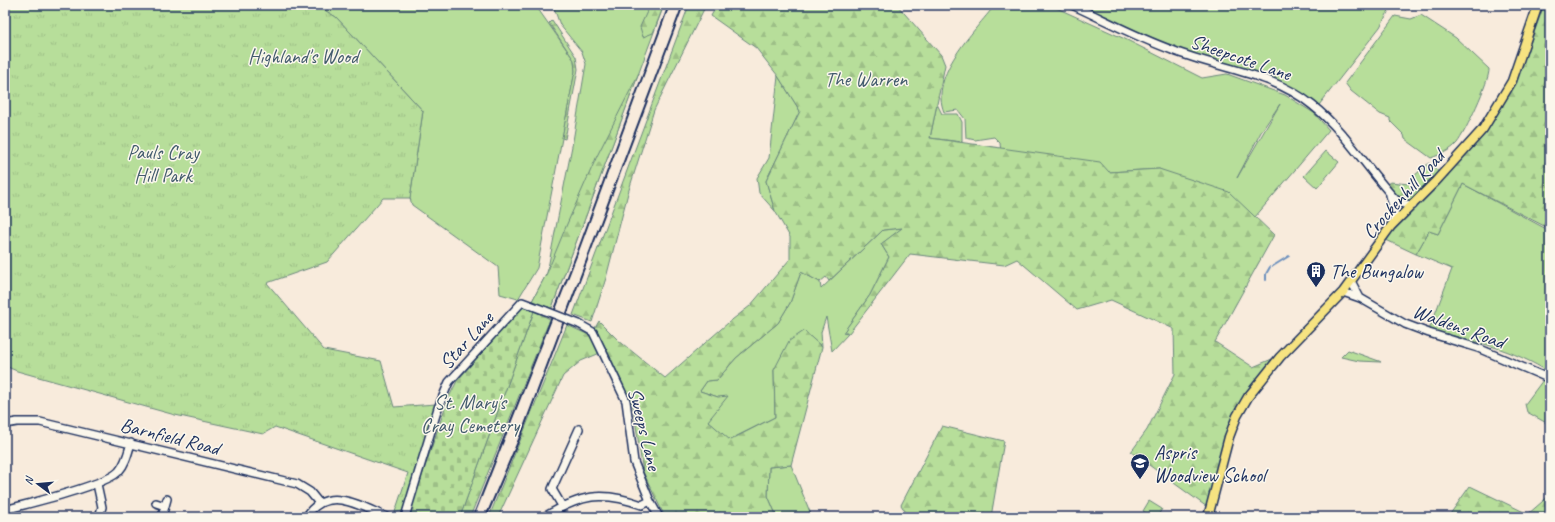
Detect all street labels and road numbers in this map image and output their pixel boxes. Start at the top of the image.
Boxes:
street label: Sheepcote Lane [1187,29,1296,87]
street label: Crockenhill Road [1357,142,1452,244]
street label: Waldens Road [1410,298,1511,356]
street label: Star Lane [434,305,500,375]
street label: Sweeps Lane [622,385,667,474]
street label: Barnfield Road [118,412,225,462]

